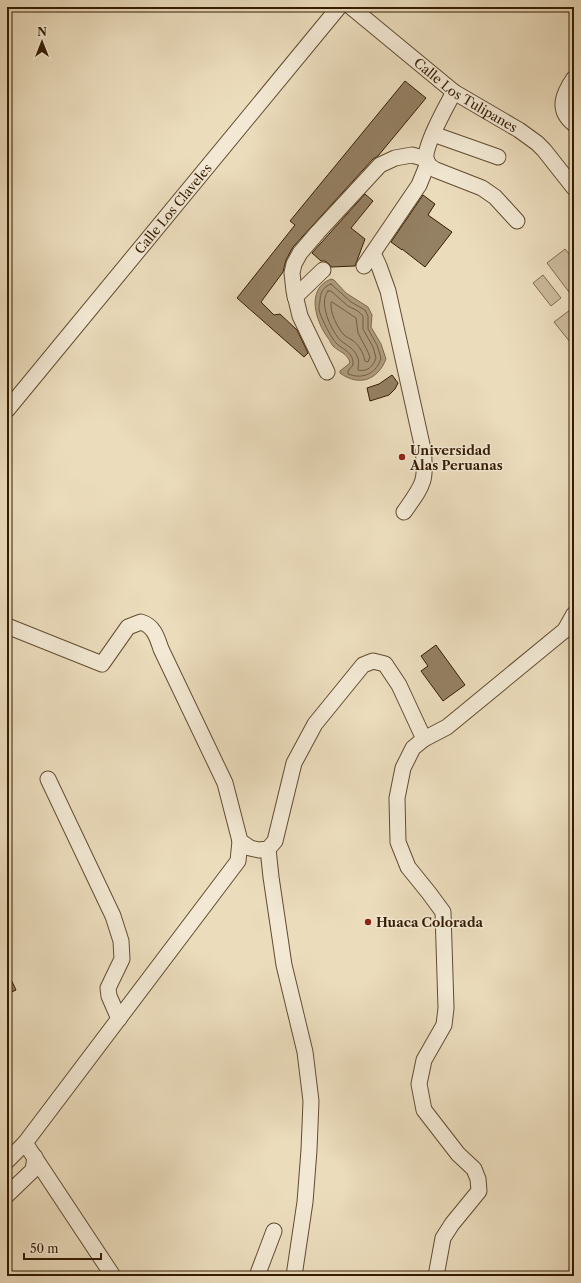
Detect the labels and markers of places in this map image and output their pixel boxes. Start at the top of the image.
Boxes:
place label: Universidad Alas Peruanas [409,442,503,473]
marker: Universidad Alas Peruanas [397,452,407,462]
place label: Huaca Colorada [376,914,484,930]
marker: Huaca Colorada [363,917,373,927]

